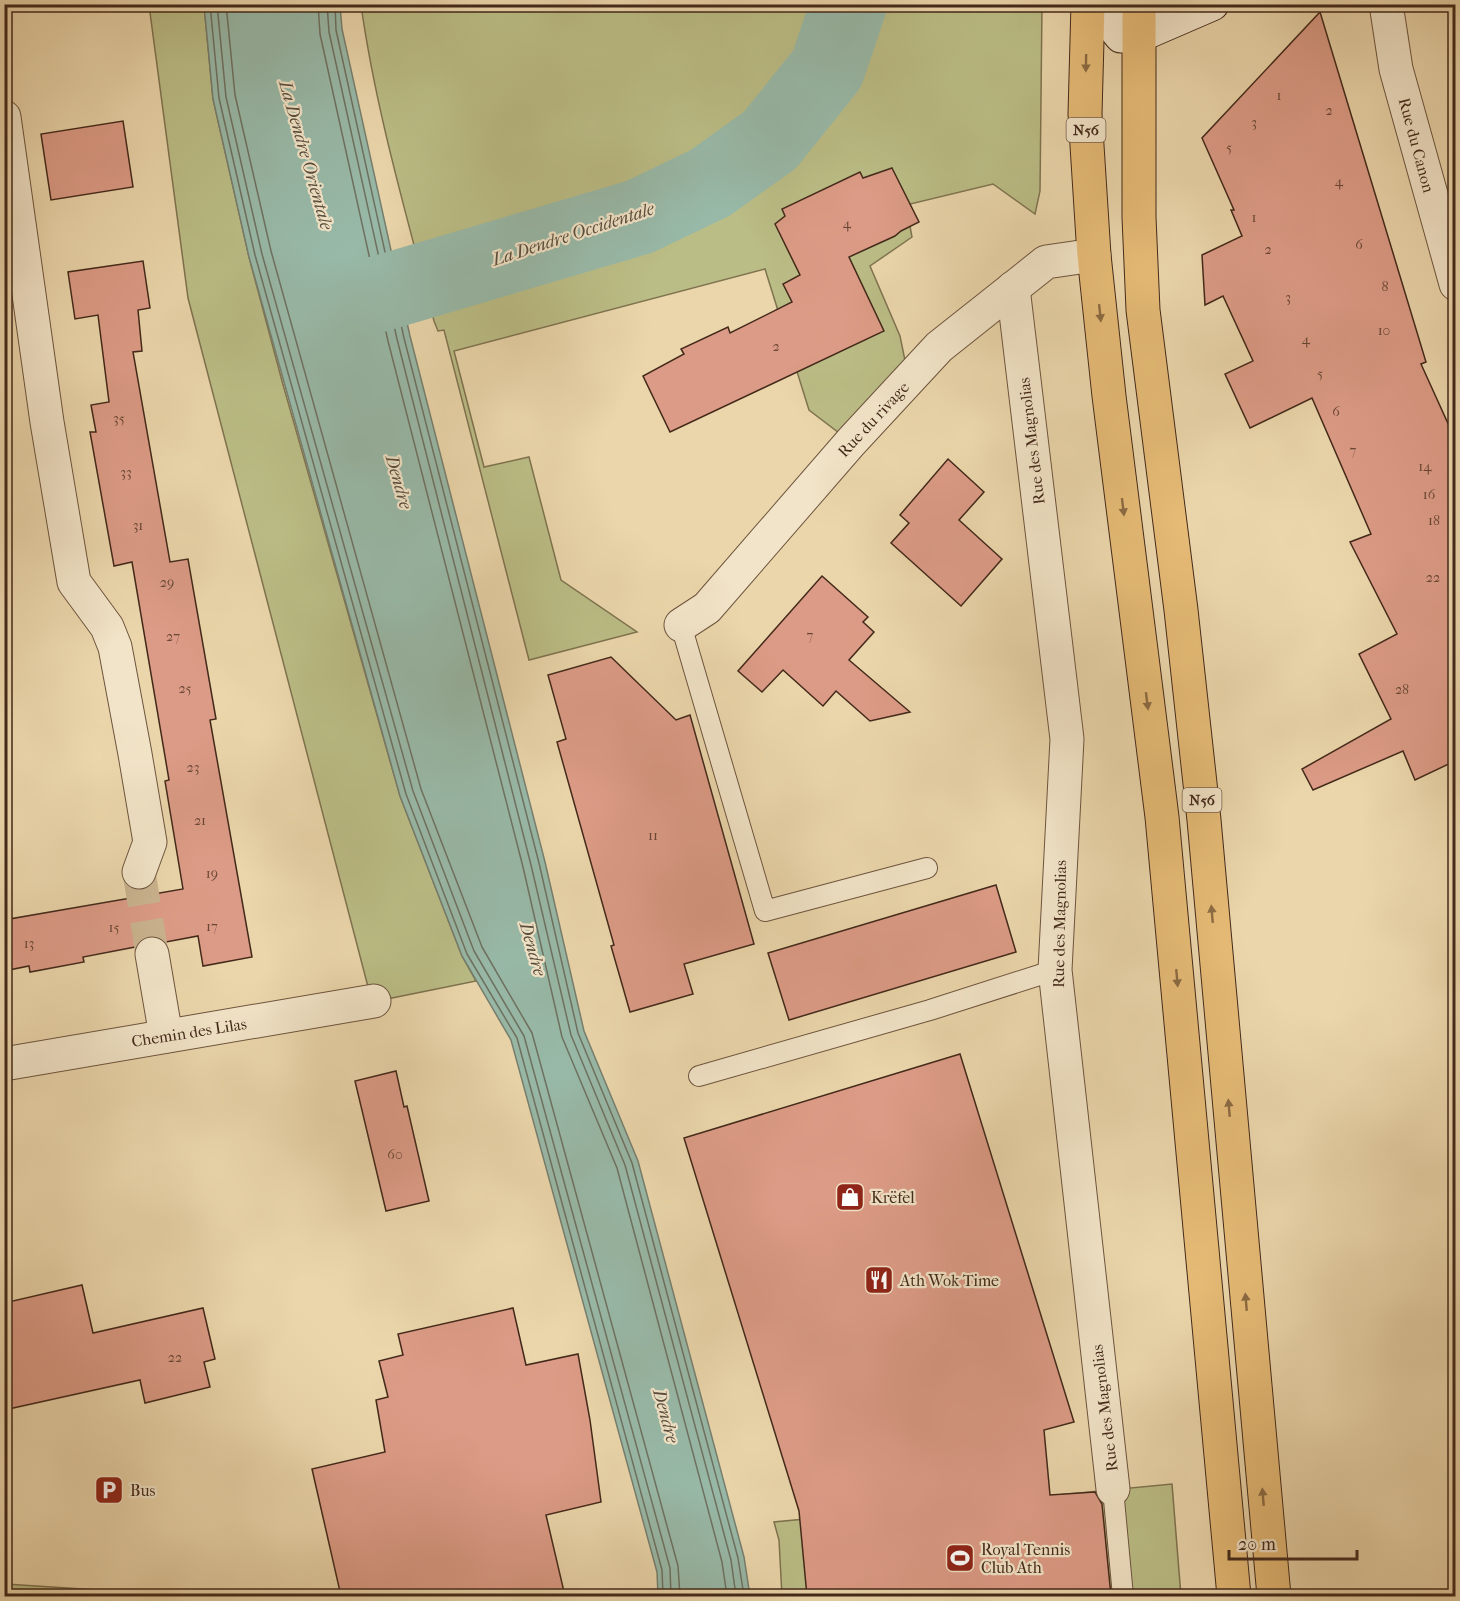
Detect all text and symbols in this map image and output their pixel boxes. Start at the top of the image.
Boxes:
one-way arrow [1082,53,1091,72]
water label: La Dendre Orientale [274,76,337,233]
house number: 1 [1277,87,1282,104]
street label: Rue du Canon [1395,96,1438,195]
house number: 2 [1325,102,1333,119]
house number: 3 [1251,114,1257,131]
road number: N56 [1066,118,1106,142]
house number: 5 [1226,139,1232,156]
house number: 4 [1335,173,1344,190]
water label: La Dendre Occidentale [488,198,657,271]
house number: 1 [1252,209,1257,226]
house number: 4 [843,215,852,232]
house number: 6 [1355,236,1363,253]
house number: 2 [1264,241,1272,258]
house number: 8 [1381,278,1389,295]
house number: 3 [1285,289,1291,306]
one-way arrow [1095,304,1105,323]
house number: 10 [1378,322,1390,339]
house number: 4 [1302,331,1311,348]
house number: 2 [772,338,780,355]
house number: 5 [1317,365,1323,382]
street label: Rue des Magnolias [1014,376,1049,506]
street label: Rue du rivage [834,378,913,461]
house number: 6 [1332,403,1340,420]
house number: 35 [113,410,125,427]
house number: 7 [1350,442,1357,459]
water label: Dendre [381,452,416,512]
house number: 14 [1418,458,1432,475]
house number: 33 [120,464,132,481]
house number: 16 [1423,486,1436,503]
one-way arrow [1118,498,1127,517]
house number: 18 [1428,512,1440,529]
house number: 31 [133,517,143,534]
house number: 22 [1426,569,1440,586]
house number: 29 [160,574,174,591]
house number: 7 [807,627,814,644]
house number: 27 [166,628,180,645]
house number: 25 [178,680,192,697]
house number: 28 [1395,681,1409,698]
one-way arrow [1143,691,1152,710]
house number: 23 [187,759,199,776]
road number: N56 [1182,788,1222,812]
house number: 21 [194,812,206,829]
house number: 11 [648,827,658,844]
street label: Rue des Magnolias [1049,860,1070,988]
house number: 19 [206,865,218,882]
one-way arrow [1207,904,1217,923]
house number: 17 [206,918,218,935]
house number: 15 [109,919,120,936]
water label: Dendre [515,919,550,979]
house number: 13 [24,935,34,952]
one-way arrow [1172,969,1182,988]
street label: Chemin des Lilas [130,1014,248,1051]
one-way arrow [1224,1099,1234,1118]
house number: 60 [387,1146,403,1163]
shop icon: Krëfel [834,1181,866,1213]
place label: Krëfel [871,1188,915,1207]
restaurant icon: Ath Wok Time [863,1264,895,1296]
place label: Ath Wok Time [899,1271,999,1290]
one-way arrow [1241,1293,1251,1312]
street label: Rue des Magnolias [1087,1343,1122,1473]
house number: 22 [168,1349,182,1366]
water label: Dendre [648,1386,683,1446]
parking icon: Bus [93,1474,125,1506]
place label: Bus [130,1481,155,1500]
one-way arrow [1258,1487,1268,1506]
scale bar [1229,1523,1356,1561]
text: 20 m [1238,1534,1276,1555]
place label: Royal Tennis Club Ath [981,1540,1070,1577]
sports icon: Royal Tennis Club Ath [944,1542,976,1574]

